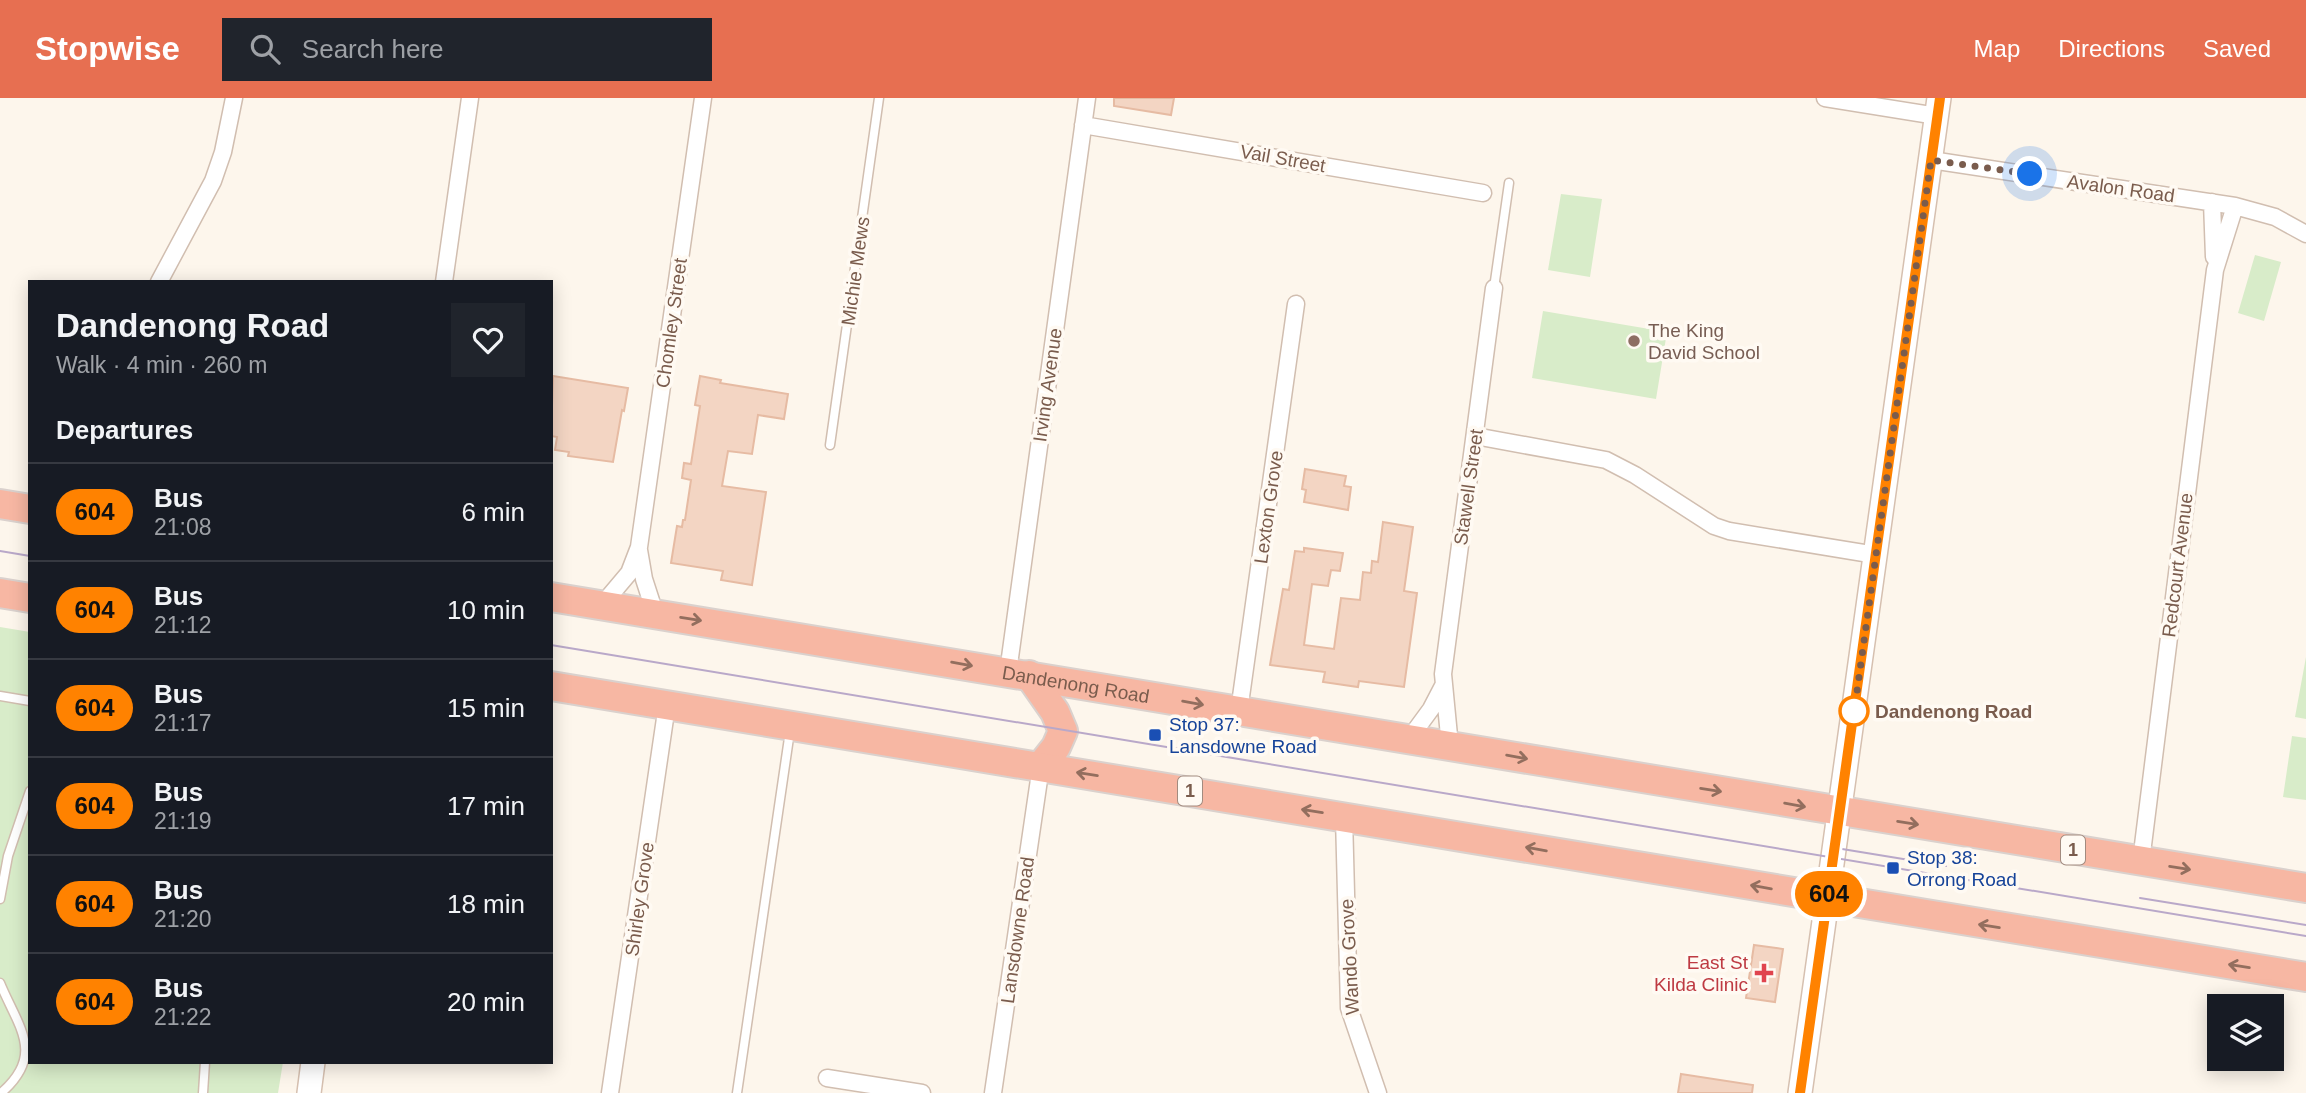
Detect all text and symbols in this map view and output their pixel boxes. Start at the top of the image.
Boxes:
search box [222,18,712,81]
text: Stopwise [35,30,180,67]
icon: search [246,30,284,68]
text: Search here [302,34,444,64]
text: Map [1974,35,2020,62]
text: Directions [2058,35,2165,62]
text: Saved [2203,35,2271,62]
street label: Vail Street [1239,141,1328,176]
your location [2012,156,2047,191]
street label: Avalon Road [2066,171,2176,206]
street label: Michie Mews [837,215,874,327]
street label: Chomley Street [652,256,691,389]
button: heart [451,303,525,377]
text: Dandenong Road [56,307,329,344]
place label: The King David School [1648,320,1760,363]
street label: Irving Avenue [1029,327,1066,443]
marker: The King David School [1626,333,1642,349]
text: Walk · 4 min · 260 m [56,352,267,378]
text: Departures [56,415,193,445]
street label: Stawell Street [1450,427,1487,547]
street label: Lexton Grove [1250,449,1287,565]
text: Bus [154,483,203,513]
street label: Redcourt Avenue [2158,492,2197,639]
text: 6 min [461,497,525,527]
text: 604 [74,498,115,525]
text: 21:08 [154,514,212,540]
text: Bus [154,581,203,611]
text: 10 min [447,595,525,625]
text: 604 [74,596,115,623]
text: 21:12 [154,612,212,638]
one-way arrow [679,613,702,626]
one-way arrow [950,658,973,671]
street label: Dandenong Road [1000,662,1151,707]
text: Bus [154,679,203,709]
text: 15 min [447,693,525,723]
text: 604 [74,694,115,721]
marker: Dandenong Road [1839,696,1869,726]
one-way arrow [1181,697,1204,710]
place label: Dandenong Road [1875,701,2032,722]
text: 21:17 [154,710,212,736]
place label: Stop 37: Lansdowne Road [1169,714,1317,757]
marker: Stop 37: Lansdowne Road [1147,727,1163,743]
one-way arrow [1505,751,1528,764]
one-way arrow [1077,767,1099,780]
road number: 1 [1178,776,1202,806]
text: Bus [154,777,203,807]
one-way arrow [1699,784,1722,797]
text: 17 min [447,791,525,821]
text: 604 [74,792,115,819]
one-way arrow [1783,799,1806,812]
one-way arrow [1301,804,1324,817]
text: 21:19 [154,808,212,834]
one-way arrow [1896,817,1918,830]
road number: 1 [2061,836,2085,864]
street label: Shirley Grove [621,841,658,958]
one-way arrow [1525,842,1548,855]
place label: Stop 38: Orrong Road [1907,847,2017,890]
street label: Lansdowne Road [997,855,1038,1005]
marker: Stop 38: Orrong Road [1885,860,1901,876]
one-way arrow [2169,862,2191,875]
line badge: 604 [1789,871,1869,917]
text: Bus [154,875,203,905]
one-way arrow [1750,880,1772,893]
text: 604 [1809,880,1849,907]
text: 18 min [447,889,525,919]
text: 604 [74,890,115,917]
street label: Wando Grove [1336,898,1363,1016]
text: 21:20 [154,906,212,932]
one-way arrow [1978,919,2001,932]
place label: East St Kilda Clinic [1654,952,1749,995]
one-way arrow [2228,959,2251,972]
marker: East St Kilda Clinic [1754,963,1774,983]
text: Bus [154,973,203,1003]
text: 20 min [447,987,525,1017]
text: 604 [74,988,115,1015]
map controls [2207,994,2284,1071]
button: layers [2207,994,2284,1071]
text: 21:22 [154,1004,212,1030]

